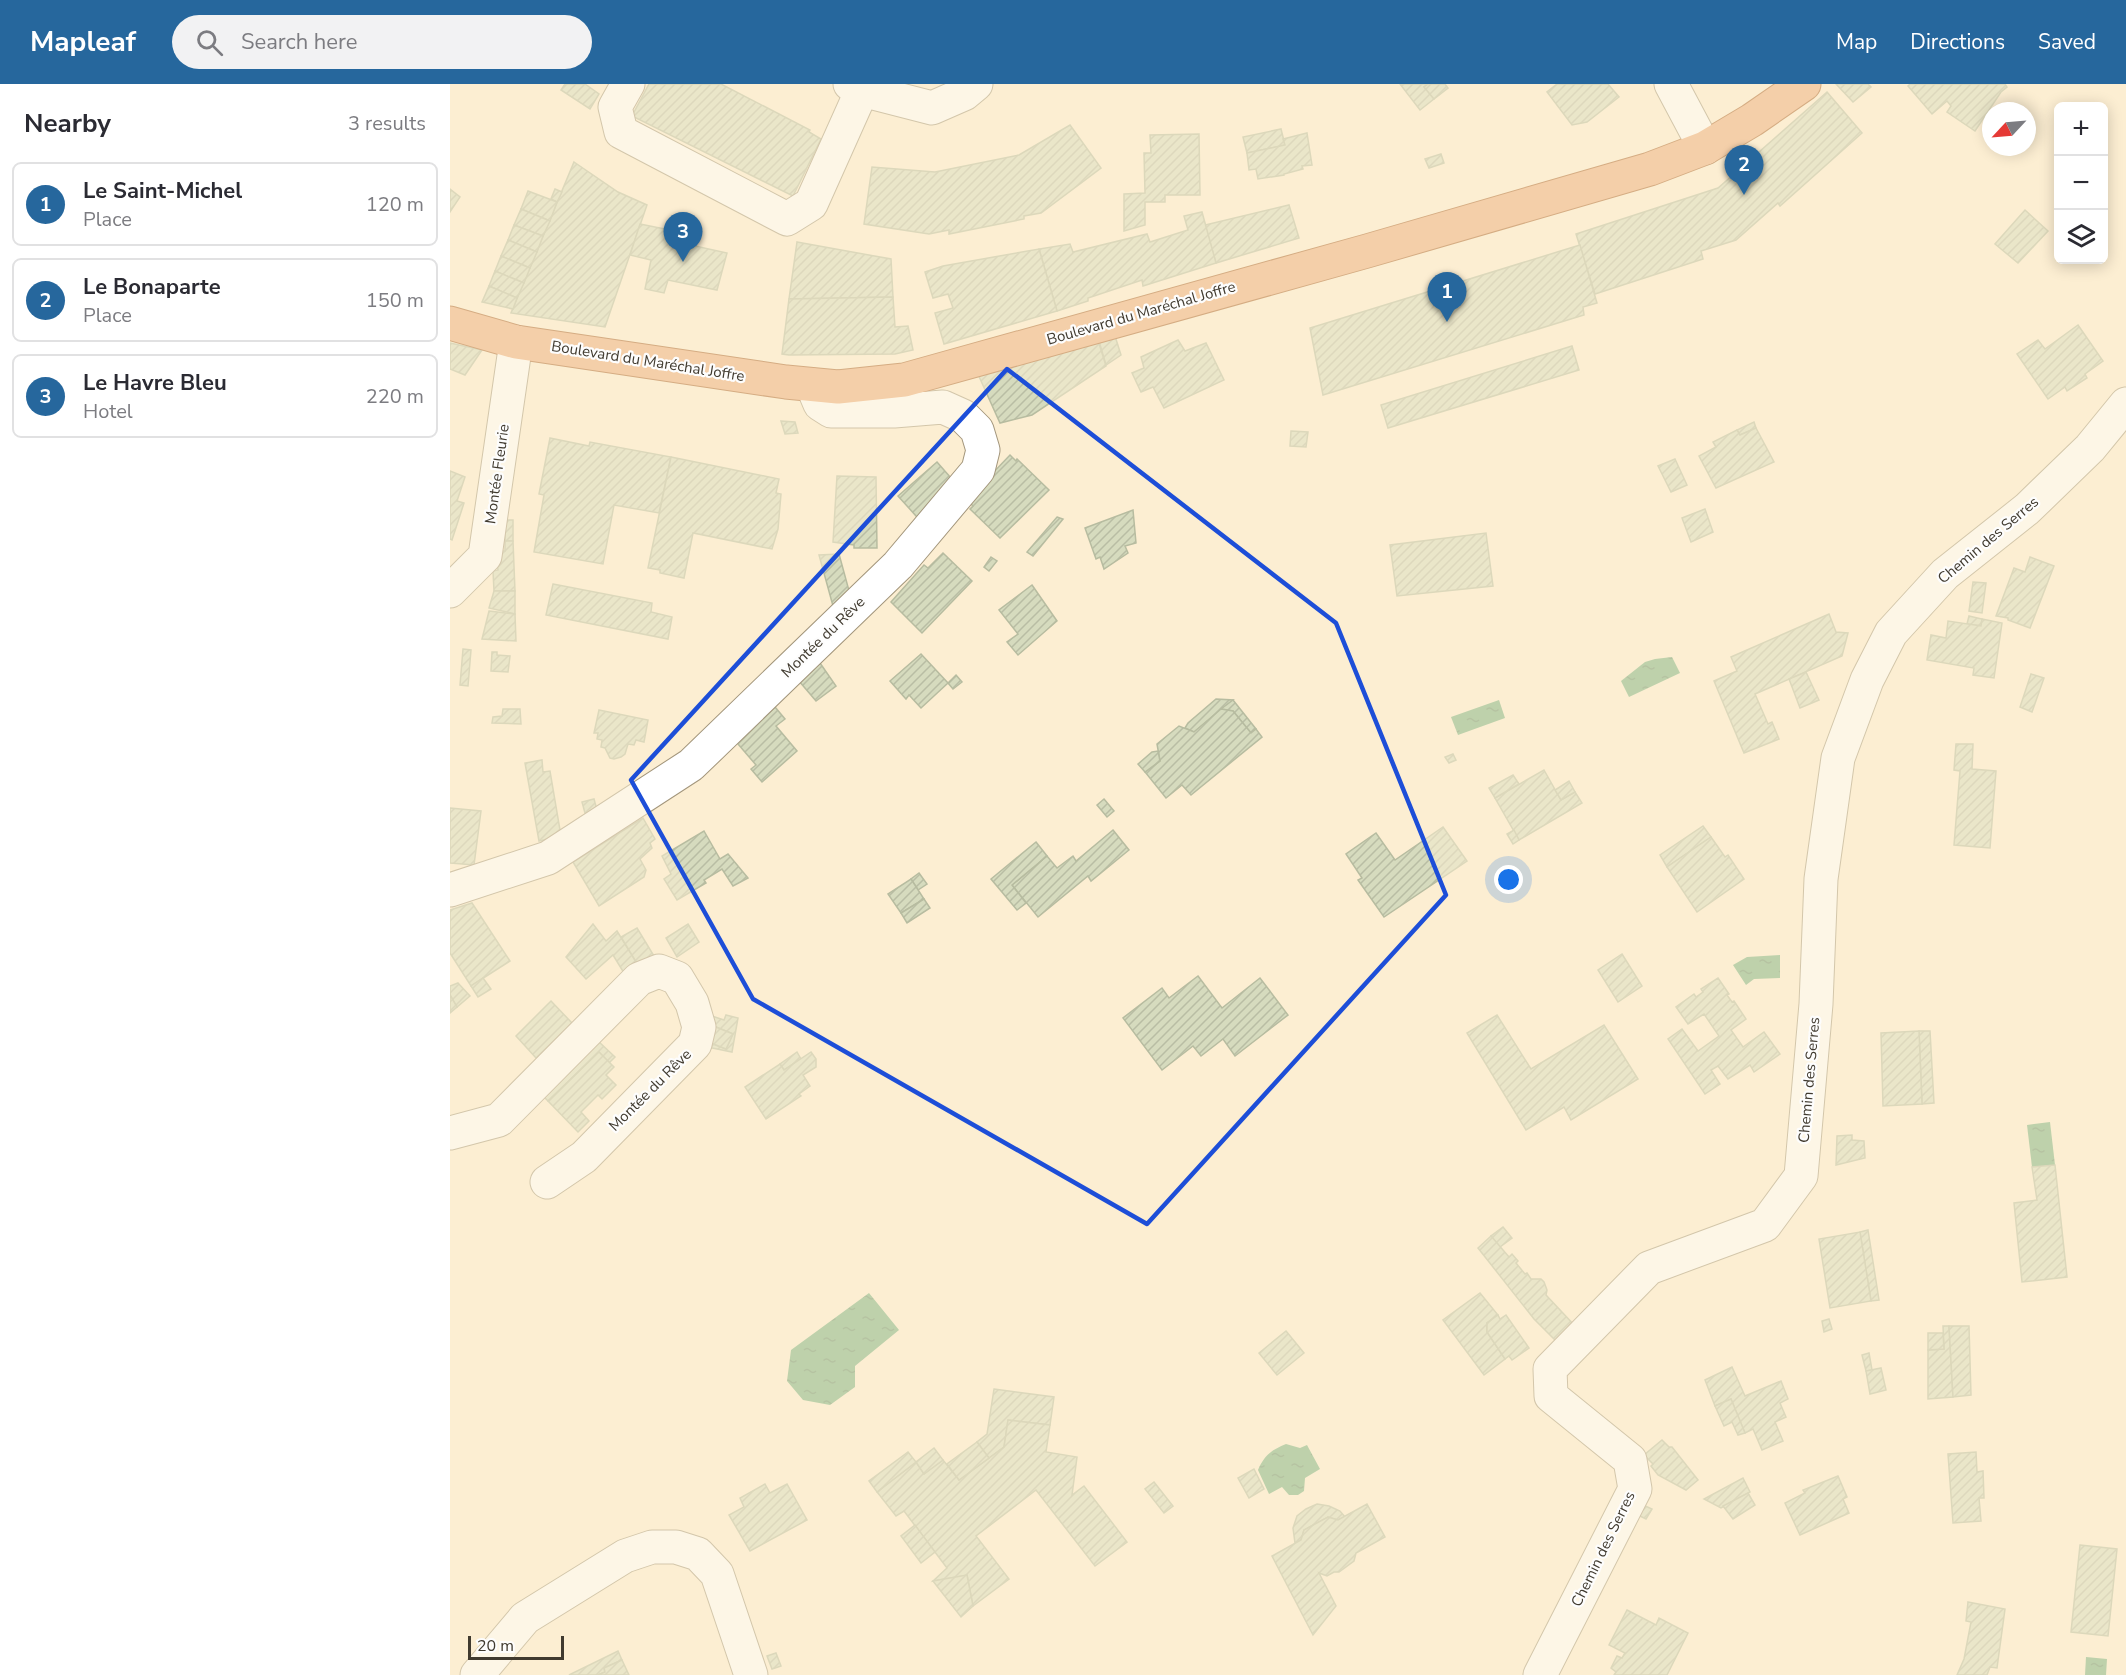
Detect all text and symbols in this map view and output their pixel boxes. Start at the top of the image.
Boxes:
search box [172,15,592,69]
text: Mapleaf [30,23,136,61]
icon: search [193,26,226,59]
text: Search here [241,27,358,57]
text: Map [1836,28,1877,56]
text: Directions [1910,28,2005,56]
text: Saved [2038,28,2096,56]
north arrow [1982,102,2036,156]
map controls [2054,102,2108,264]
button: + [2054,102,2108,156]
text: Nearby [24,106,111,141]
text: 3 results [348,110,426,137]
pin: 2 [1724,146,1764,195]
button: − [2054,156,2108,210]
text: Le Saint-Michel [83,176,242,206]
text: 1 [40,191,52,218]
text: 120 m [366,191,424,218]
text: Place [83,206,132,233]
button: layers [2054,210,2108,264]
pin: 3 [664,212,702,262]
text: Le Bonaparte [83,272,221,302]
pin: 1 [1428,272,1466,322]
street label: Boulevard du Maréchal Joffre [1044,276,1238,350]
text: 2 [40,287,52,314]
text: 150 m [366,287,424,314]
text: Place [83,302,132,329]
street label: Boulevard du Maréchal Joffre [550,336,746,386]
text: Le Havre Bleu [83,368,227,398]
text: 3 [40,383,52,410]
text: 220 m [366,383,424,410]
text: Hotel [83,398,133,425]
street label: Montée Fleurie [480,423,514,525]
street label: Chemin des Serres [1933,492,2043,588]
street label: Montée du Rêve [777,592,869,682]
your location [1494,865,1523,894]
street label: Chemin des Serres [1794,1016,1824,1144]
street label: Montée du Rêve [604,1044,696,1136]
street label: Chemin des Serres [1566,1488,1640,1610]
scale bar [468,1633,564,1660]
text: 20 m [477,1635,514,1657]

